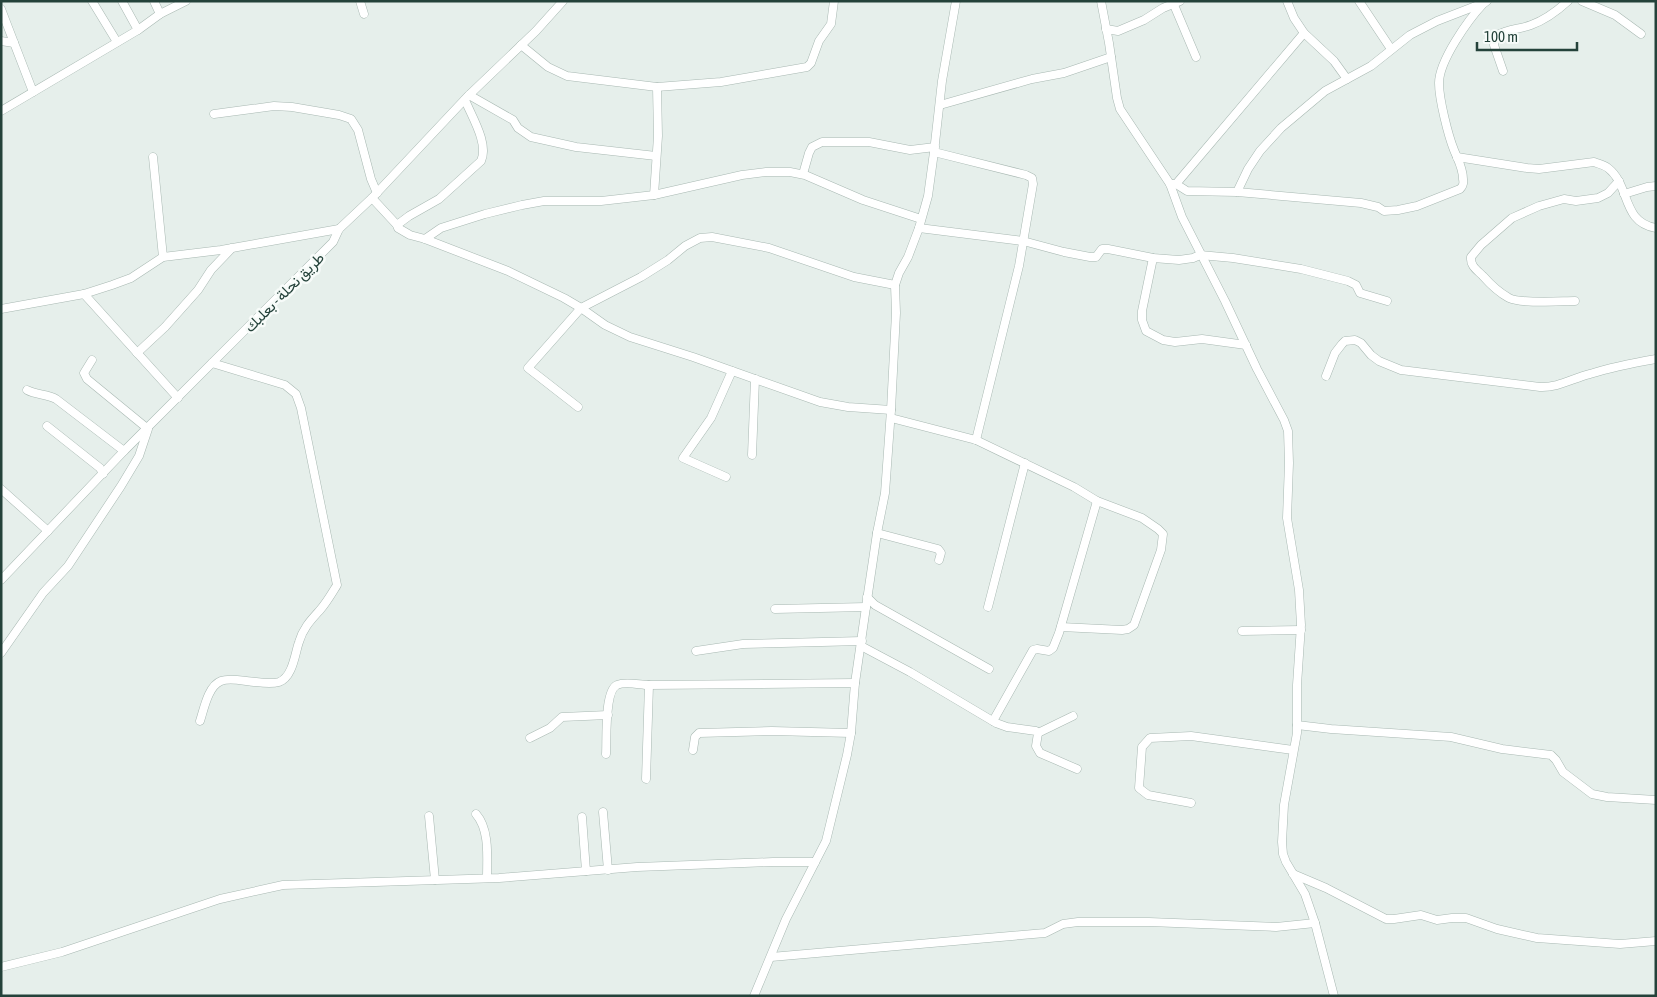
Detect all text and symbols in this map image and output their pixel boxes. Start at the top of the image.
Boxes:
scale bar [1477,20,1577,52]
text: 100 m [1484,28,1518,45]
street label: طريق نحلة - بعلبك [241,249,329,337]

